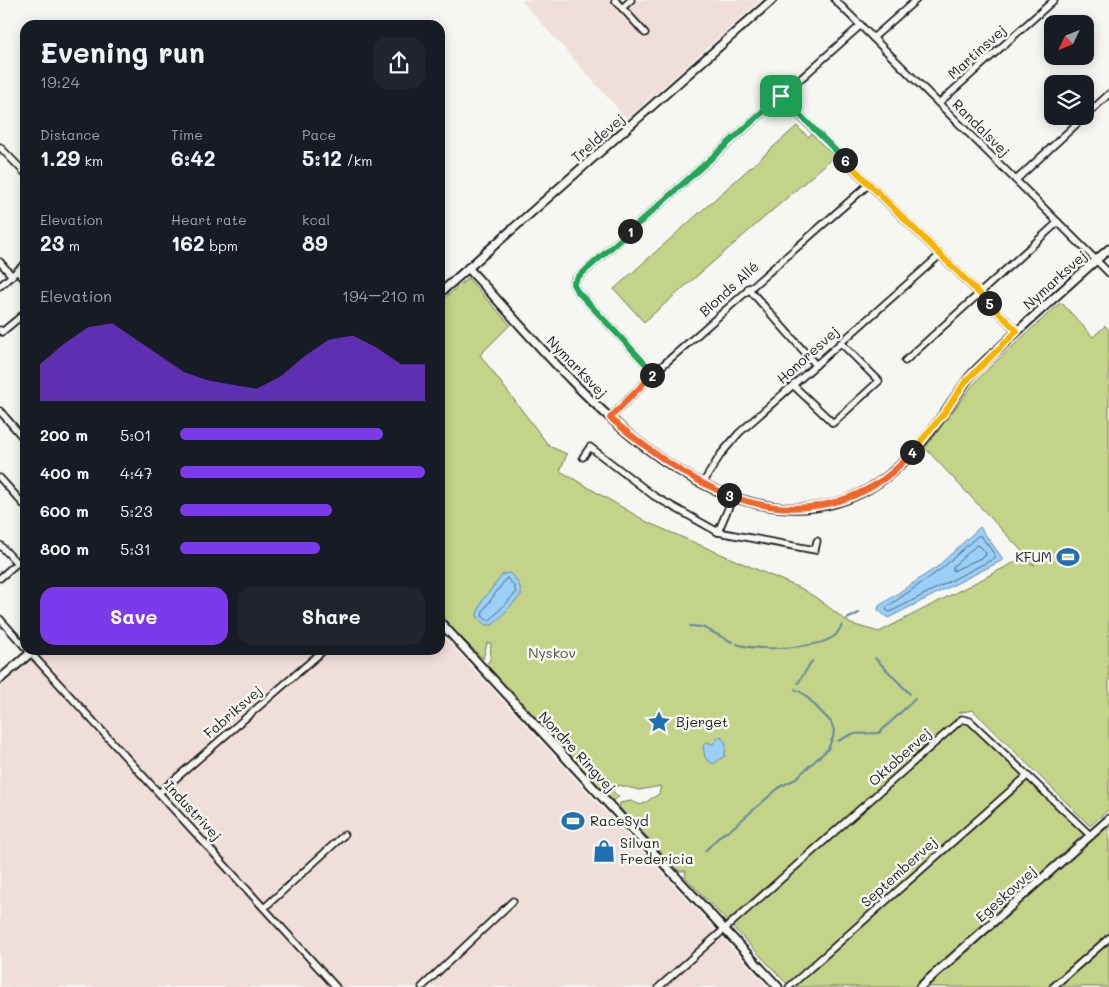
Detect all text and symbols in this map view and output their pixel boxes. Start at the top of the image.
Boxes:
north arrow [1044,15,1094,65]
map controls [1044,15,1094,125]
street label: Martinsvej [943,20,1010,83]
text: Evening run [40,34,205,70]
button: share [373,37,425,89]
text: 19:24 [40,71,80,92]
pin [760,75,802,117]
button: layers [1044,75,1094,125]
icon: arrive [767,82,795,110]
street label: Randalsvej [948,95,1014,161]
street label: Treldevej [567,109,629,166]
text: Distance [40,125,100,144]
text: Time [171,125,203,144]
text: Pace [302,125,336,144]
text: 1.29 [40,144,80,171]
text: 6:42 [171,144,215,171]
text: 5:12 [302,144,342,171]
pin: 6 [832,148,858,172]
text: km [80,151,103,170]
text: /km [342,151,372,170]
text: 6 [841,151,850,170]
text: Elevation [40,210,103,229]
text: Heart rate [171,210,247,229]
text: kcal [302,210,330,229]
pin: 1 [618,218,642,244]
text: 1 [627,222,634,241]
text: 23 [40,229,64,256]
text: 162 [171,229,205,256]
text: 89 [302,229,328,256]
text: m [64,236,80,255]
text: bpm [205,236,238,255]
street label: Nymarksvej [1019,246,1091,313]
street label: Blonds Allé [695,257,762,320]
text: Elevation [40,285,112,306]
text: 194–210 m [342,285,425,306]
pin: 5 [976,290,1002,316]
text: 5 [985,294,994,313]
street label: Honoresvej [772,322,843,388]
street label: Nymarksvej [543,331,612,402]
pin: 2 [640,362,664,388]
text: 2 [649,366,656,385]
text: 200 m [40,424,88,445]
text: 5:01 [120,424,151,445]
pin: 4 [900,440,924,464]
text: 4 [908,443,917,462]
text: 400 m [40,462,89,483]
text: 4:47 [120,462,153,483]
pin: 3 [716,482,742,508]
text: 3 [725,486,734,505]
text: 600 m [40,500,89,521]
text: 5:23 [120,500,153,521]
text: 800 m [40,538,89,559]
text: 5:31 [120,538,151,559]
sports icon: KFUM [1055,544,1081,570]
place label: KFUM [1015,547,1052,566]
button: Save [40,587,228,645]
button: Share [238,587,425,645]
park label: Nyskov [528,643,576,662]
street label: Fabriksvej [199,681,266,742]
street label: Nordre Ringvej [535,707,620,796]
place icon: Bjerget [646,709,672,735]
place label: Bjerget [676,712,728,731]
street label: Oktobervej [864,723,935,790]
street label: Industrivej [161,777,226,845]
sports icon: RaceSyd [560,808,586,834]
place label: RaceSyd [590,811,649,830]
street label: Septembervej [856,832,941,911]
place label: Silvan Fredericia [620,833,694,868]
shop icon: Silvan Fredericia [591,838,617,864]
street label: Egeskovvej [971,861,1040,926]

